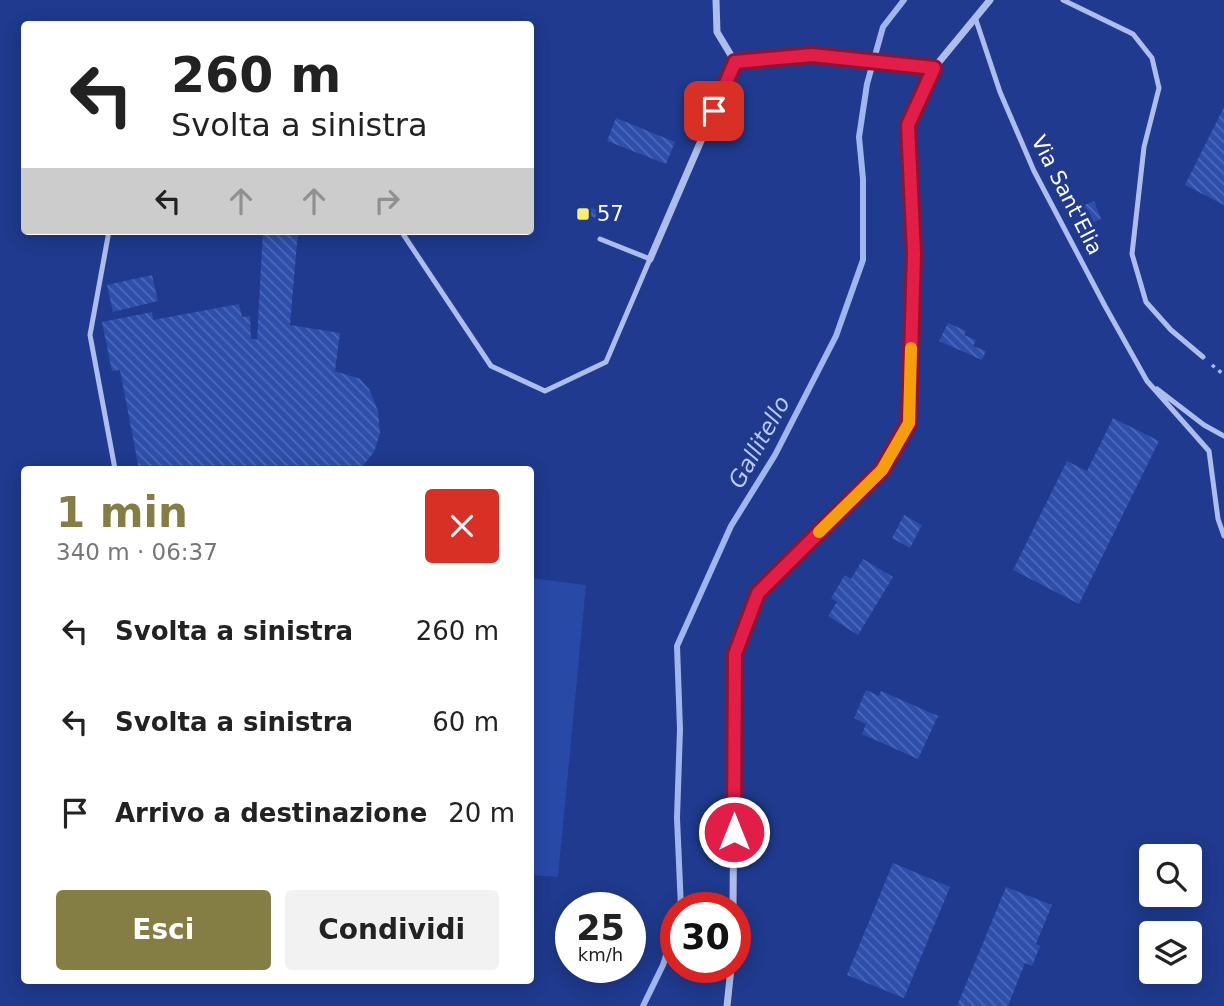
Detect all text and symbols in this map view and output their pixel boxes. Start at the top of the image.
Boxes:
text: 260 m [171,47,341,104]
icon: left [56,49,147,140]
pin [684,81,744,141]
icon: arrive [695,92,733,130]
text: Svolta a sinistra [171,106,428,144]
street label: Via Sant'Elia [1027,131,1107,259]
icon: left [149,182,187,220]
icon: ahead [222,182,260,220]
icon: ahead [295,182,333,220]
icon: right [368,182,406,220]
place label: 57 [597,202,624,226]
marker: 57 [575,206,591,222]
water label: Gallitello [723,391,795,493]
text: 1 min [56,488,188,537]
button: close [425,489,499,563]
text: 340 m · 06:37 [56,539,218,565]
icon: left [56,612,94,650]
text: Svolta a sinistra [115,616,353,646]
text: 260 m [416,616,499,646]
icon: left [56,703,94,741]
text: Svolta a sinistra [115,707,353,737]
text: 60 m [432,707,499,737]
icon: arrive [56,794,94,832]
position arrow [697,795,771,869]
text: Arrivo a destinazione [115,798,427,828]
text: 20 m [448,798,515,828]
map controls [1139,844,1202,984]
button: search [1139,844,1202,907]
button: Esci [56,890,271,970]
button: Condividi [285,890,499,970]
speed limit sign: 30 [660,892,751,983]
text: 25 [576,908,625,948]
button: layers [1139,921,1202,984]
text: km/h [578,944,623,965]

